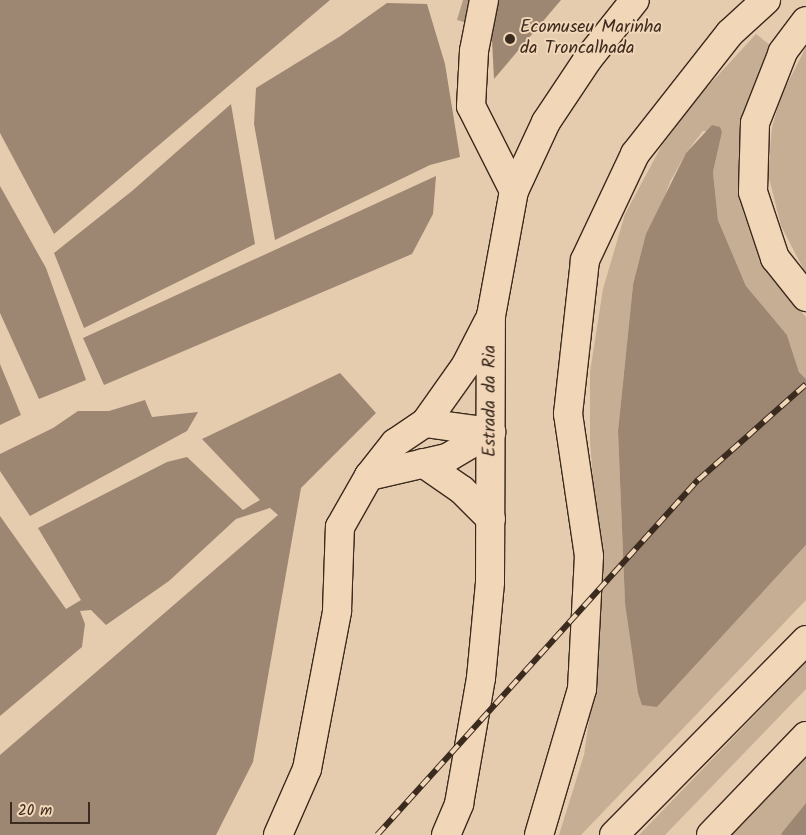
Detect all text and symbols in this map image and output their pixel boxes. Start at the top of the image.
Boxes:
place label: Ecomuseu Marinha da Troncalhada [520,18,662,60]
marker: Ecomuseu Marinha da Troncalhada [504,33,516,45]
street label: Estrada da Ria [480,345,502,457]
scale bar [12,792,92,824]
text: 20 m [18,799,52,823]

